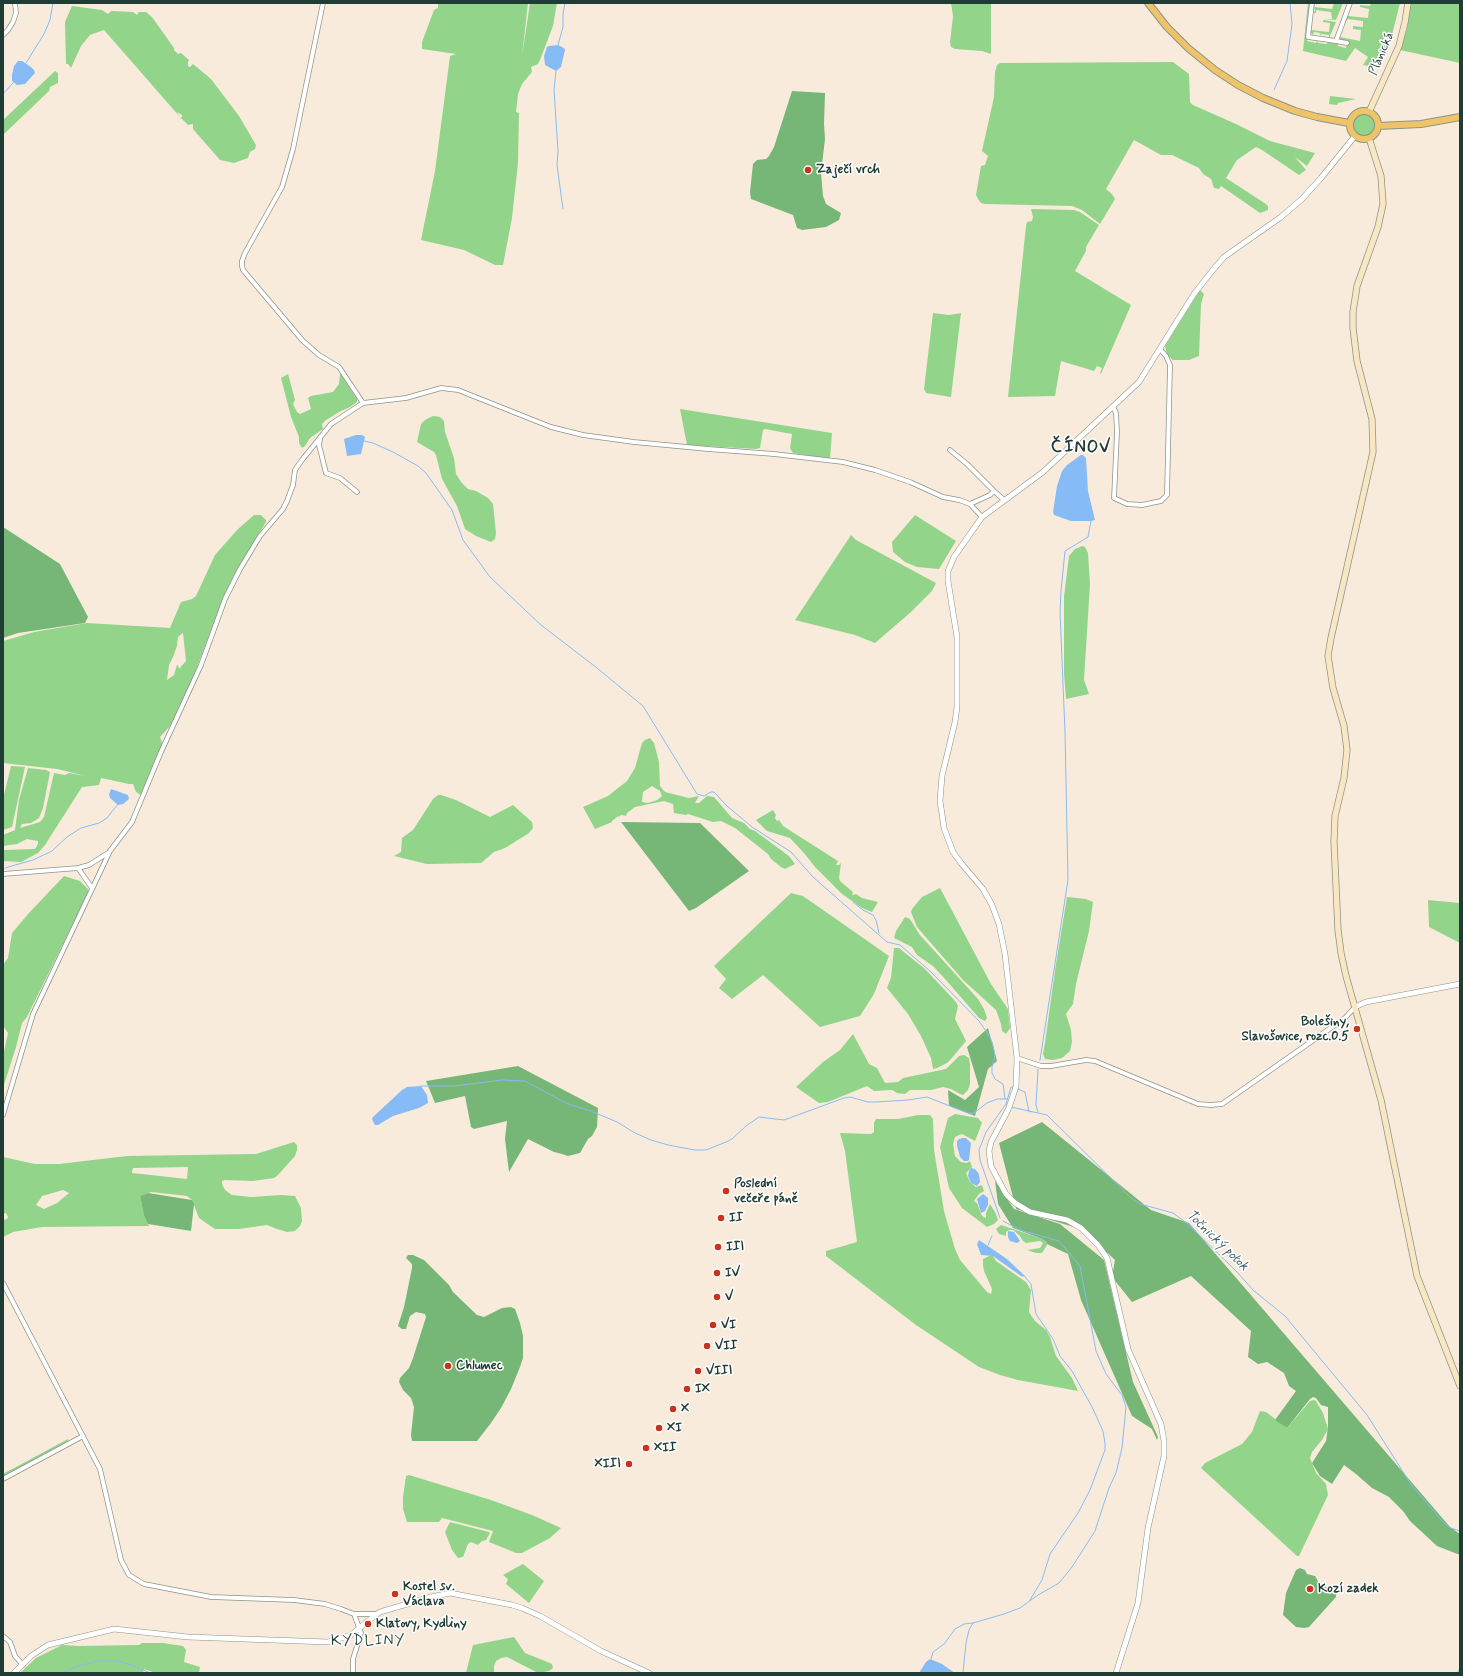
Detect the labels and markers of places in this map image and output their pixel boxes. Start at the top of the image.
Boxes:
place label: Zaječí vrch [816,162,880,178]
marker: Zaječí vrch [803,165,813,175]
place label: Bolešiny, Slavošovice, rozc.0.5 [1242,1014,1349,1045]
marker: Bolešiny, Slavošovice, rozc.0.5 [1352,1024,1362,1034]
place label: Poslední večeře páně [734,1176,798,1207]
marker: Poslední večeře páně [721,1186,731,1196]
place label: II [729,1210,743,1226]
marker: II [716,1213,726,1223]
place label: III [726,1239,744,1255]
marker: III [713,1242,723,1252]
place label: IV [725,1265,740,1281]
marker: IV [712,1268,722,1278]
place label: V [725,1289,733,1305]
marker: V [712,1292,722,1302]
place label: VI [721,1317,736,1333]
marker: VI [708,1320,718,1330]
place label: VII [715,1338,738,1354]
marker: VII [702,1341,712,1351]
place label: Chlumec [456,1358,503,1374]
marker: Chlumec [443,1361,453,1371]
place label: VIII [706,1363,732,1379]
marker: VIII [693,1366,703,1376]
place label: IX [695,1381,710,1397]
marker: IX [682,1384,692,1394]
place label: X [681,1401,689,1417]
marker: X [668,1404,678,1414]
place label: XI [667,1420,682,1436]
marker: XI [654,1423,664,1433]
place label: XII [654,1440,677,1456]
marker: XII [641,1443,651,1453]
place label: XIII [595,1456,621,1472]
marker: XIII [624,1459,634,1469]
place label: Kostel sv. Václava [403,1579,455,1610]
place label: Kozí zadek [1318,1581,1379,1597]
marker: Kozí zadek [1305,1584,1315,1594]
marker: Kostel sv. Václava [390,1589,400,1599]
place label: Klatovy, Kydliny [376,1616,467,1632]
marker: Klatovy, Kydliny [363,1619,373,1629]

